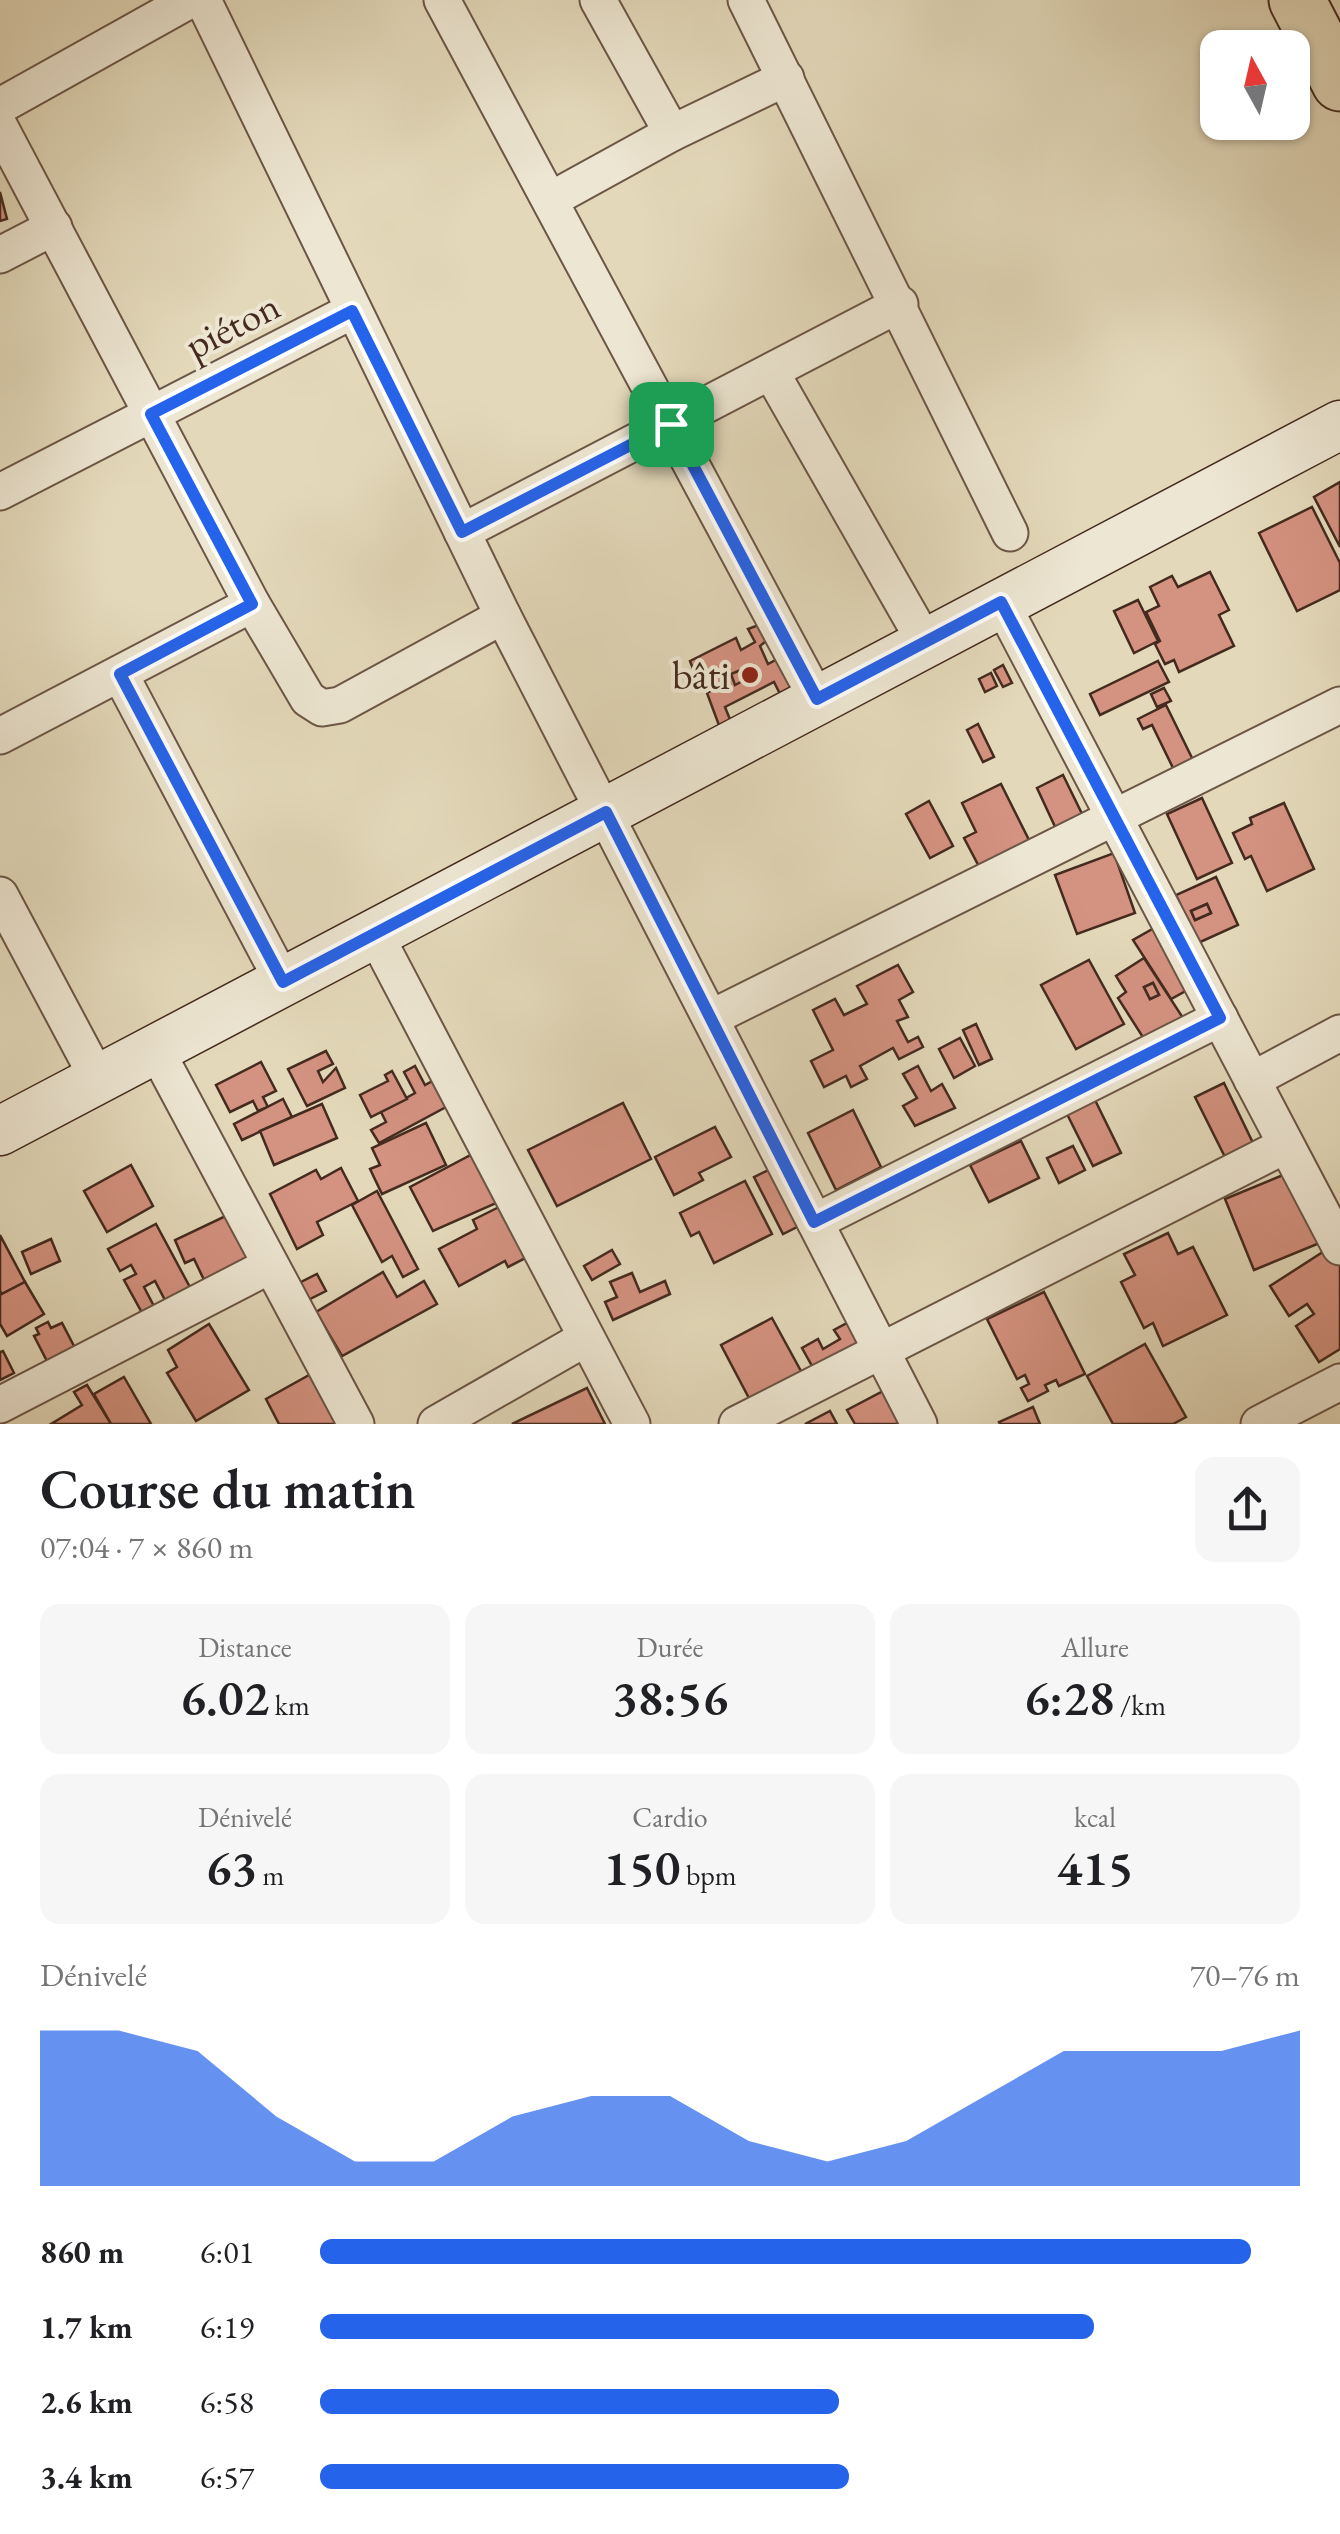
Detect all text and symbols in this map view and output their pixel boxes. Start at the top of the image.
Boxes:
north arrow [1200,30,1310,140]
map controls [1200,30,1310,140]
street label: piéton [176,279,288,371]
pin [629,382,714,467]
icon: arrive [644,397,699,452]
place label: bâti [672,649,730,701]
marker: bâti [739,664,761,686]
text: Course du matin [40,1453,416,1524]
button: share [1195,1457,1300,1562]
text: 07:04 · 7 × 860 m [40,1526,253,1568]
text: Distance [198,1629,292,1665]
text: Durée [637,1629,703,1665]
text: Allure [1061,1629,1129,1665]
text: 6.02 [180,1665,269,1730]
text: 38:56 [612,1665,728,1730]
text: 6:28 [1024,1665,1114,1730]
text: km [269,1687,310,1723]
text: /km [1114,1687,1166,1723]
text: Dénivelé [198,1799,292,1835]
text: Cardio [632,1799,708,1835]
text: kcal [1074,1799,1116,1835]
text: 63 [206,1835,257,1900]
text: 150 [603,1835,680,1900]
text: 415 [1057,1835,1133,1900]
text: m [257,1857,284,1893]
text: bpm [680,1857,737,1893]
text: Dénivelé [40,1954,147,1996]
text: 70–76 m [1190,1954,1300,1996]
text: 860 m [40,2231,124,2273]
text: 6:01 [200,2231,254,2273]
text: 1.7 km [40,2306,133,2348]
text: 6:19 [200,2306,254,2348]
text: 2.6 km [40,2381,133,2423]
text: 6:58 [200,2381,254,2423]
text: 3.4 km [40,2456,133,2498]
text: 6:57 [200,2456,254,2498]

